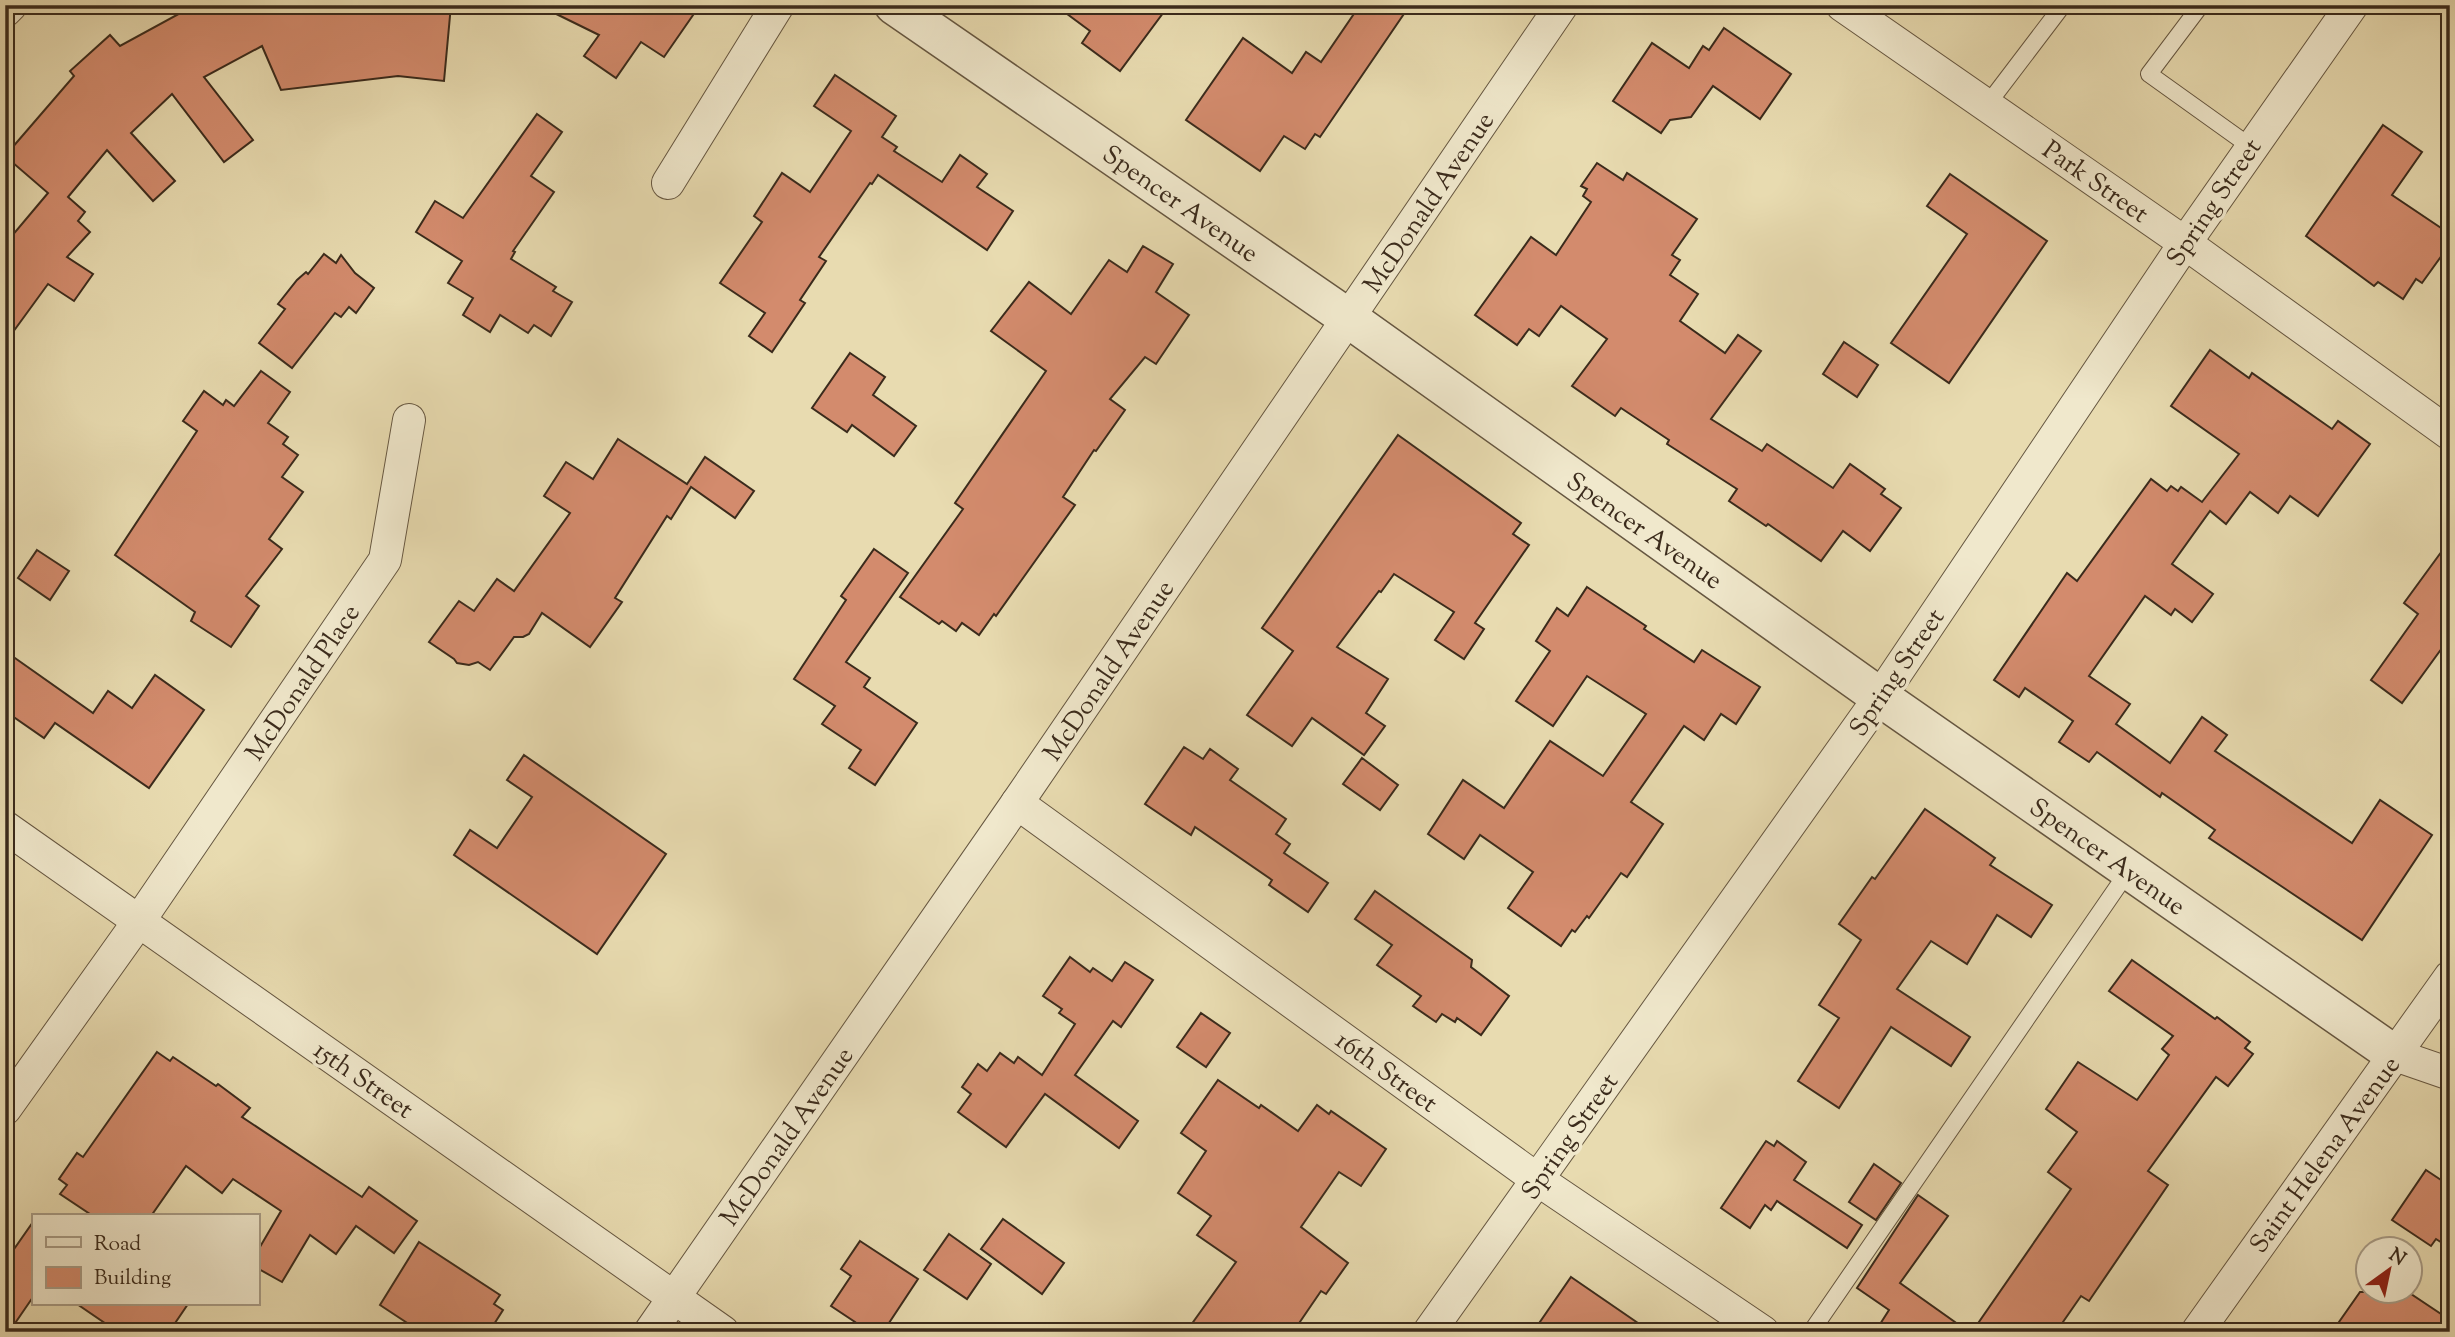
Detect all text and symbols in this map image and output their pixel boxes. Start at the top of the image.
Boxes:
street label: McDonald Avenue [1356,105,1505,301]
street label: Spring Street [2158,132,2272,275]
street label: Park Street [2034,133,2155,233]
street label: Spencer Avenue [1094,137,1265,273]
street label: Spencer Avenue [1558,464,1729,600]
street label: McDonald Avenue [1036,573,1185,769]
street label: McDonald Place [238,598,370,769]
street label: Spring Street [1841,602,1955,745]
street label: Spencer Avenue [2021,790,2192,926]
street label: 16th Street [1327,1023,1444,1123]
street label: 15th Street [305,1033,420,1129]
street label: McDonald Avenue [712,1040,864,1235]
street label: Saint Helena Avenue [2242,1049,2410,1262]
street label: Spring Street [1514,1066,1629,1208]
legend [32,1214,259,1306]
text: Road [94,1230,141,1260]
north arrow [2354,1236,2424,1306]
text: N [2383,1242,2411,1273]
text: Building [94,1264,171,1294]

